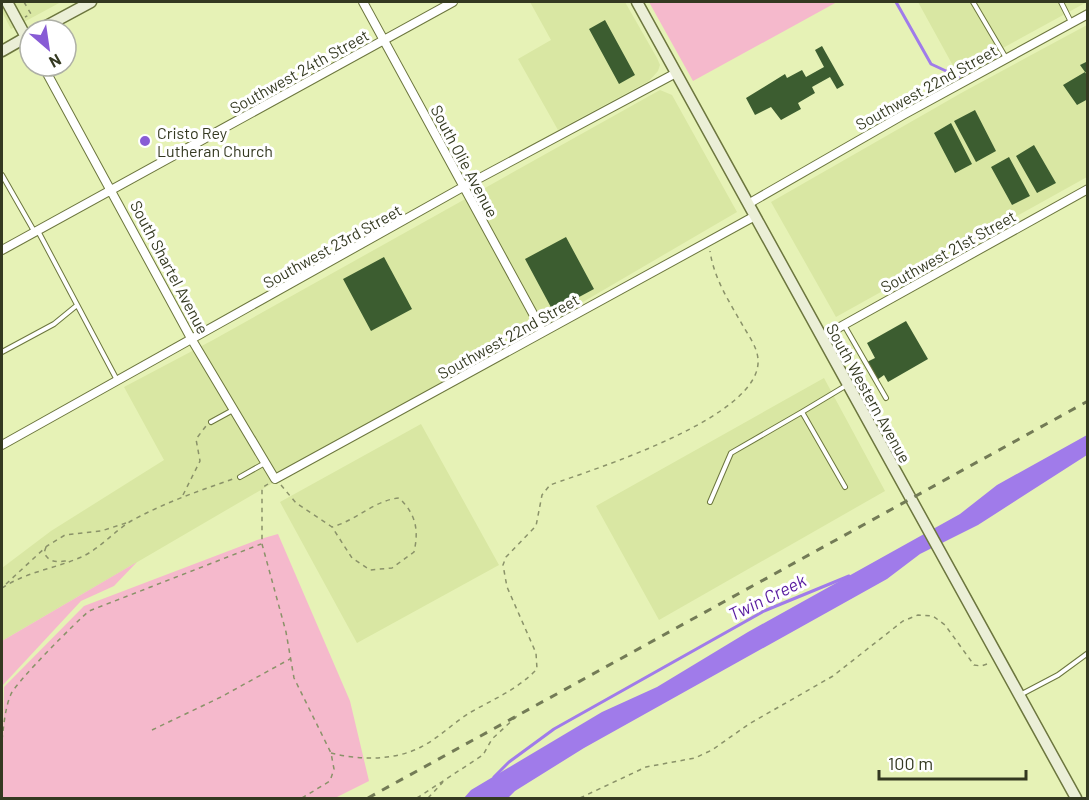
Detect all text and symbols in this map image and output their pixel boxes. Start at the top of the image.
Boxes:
north arrow [18,18,78,78]
street label: Southwest 24th Street [226,25,372,117]
street label: Southwest 22nd Street [852,40,1000,134]
text: N [46,51,65,72]
street label: South Olie Avenue [427,102,503,220]
place label: Cristo Rey Lutheran Church [157,123,273,160]
marker: Cristo Rey Lutheran Church [138,134,152,148]
street label: South Shartel Avenue [127,197,213,337]
street label: Southwest 23rd Street [259,200,405,292]
street label: Southwest 21st Street [877,206,1019,296]
street label: Southwest 22nd Street [434,289,582,383]
street label: South Western Avenue [823,320,915,466]
water label: Twin Creek [725,569,810,625]
scale bar [879,743,1026,781]
text: 100 m [888,752,933,774]

